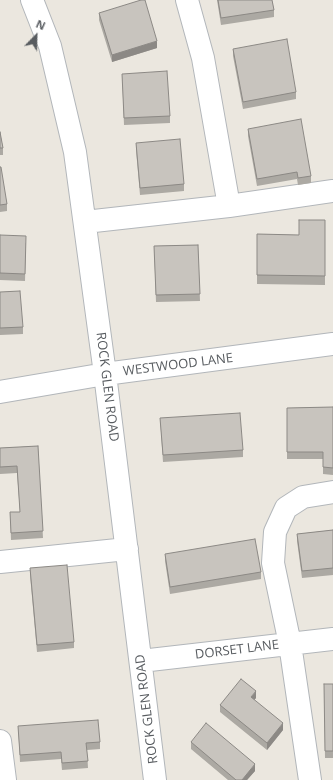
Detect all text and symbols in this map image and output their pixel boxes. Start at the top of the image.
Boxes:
north arrow [16,16,56,56]
text: N [34,16,48,33]
street label: ROCK GLEN ROAD [93,331,121,443]
street label: WESTWOOD LANE [122,351,234,379]
street label: DORSET LANE [194,637,280,663]
street label: ROCK GLEN ROAD [133,653,161,765]

